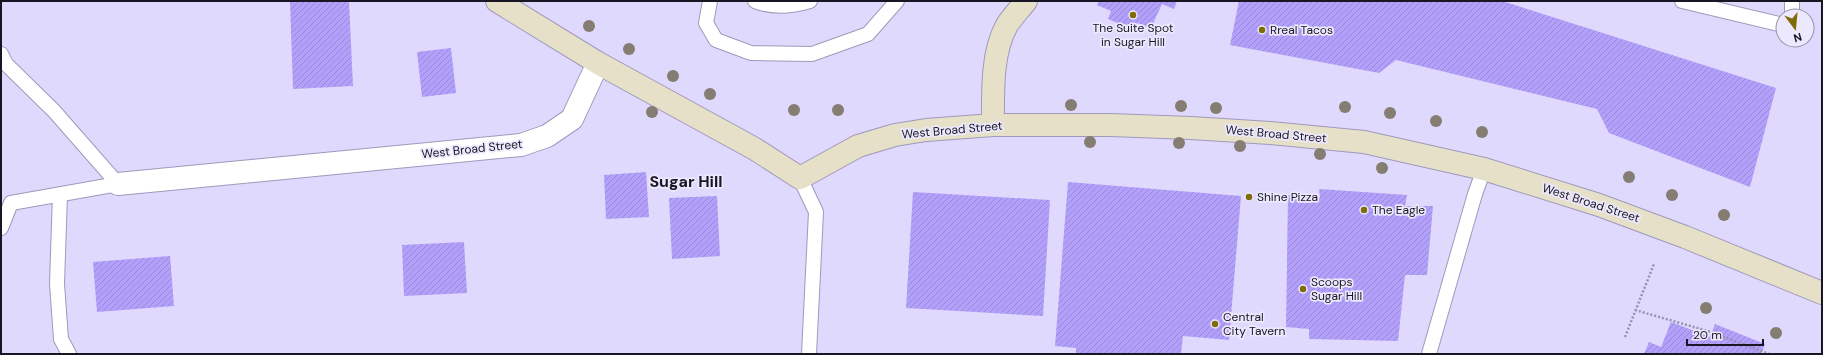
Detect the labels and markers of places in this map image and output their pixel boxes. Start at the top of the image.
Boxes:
marker: The Suite Spot in Sugar Hill [1128,10,1138,20]
place label: The Suite Spot in Sugar Hill [1093,20,1174,50]
place label: Rreal Tacos [1270,22,1333,38]
marker: Rreal Tacos [1257,25,1267,35]
place label: Shine Pizza [1257,189,1318,205]
marker: Shine Pizza [1244,192,1254,202]
place label: The Eagle [1372,202,1425,218]
marker: The Eagle [1359,205,1369,215]
place label: Scoops Sugar Hill [1311,274,1362,304]
marker: Scoops Sugar Hill [1298,284,1308,294]
place label: Central City Tavern [1223,309,1285,339]
marker: Central City Tavern [1210,319,1220,329]

